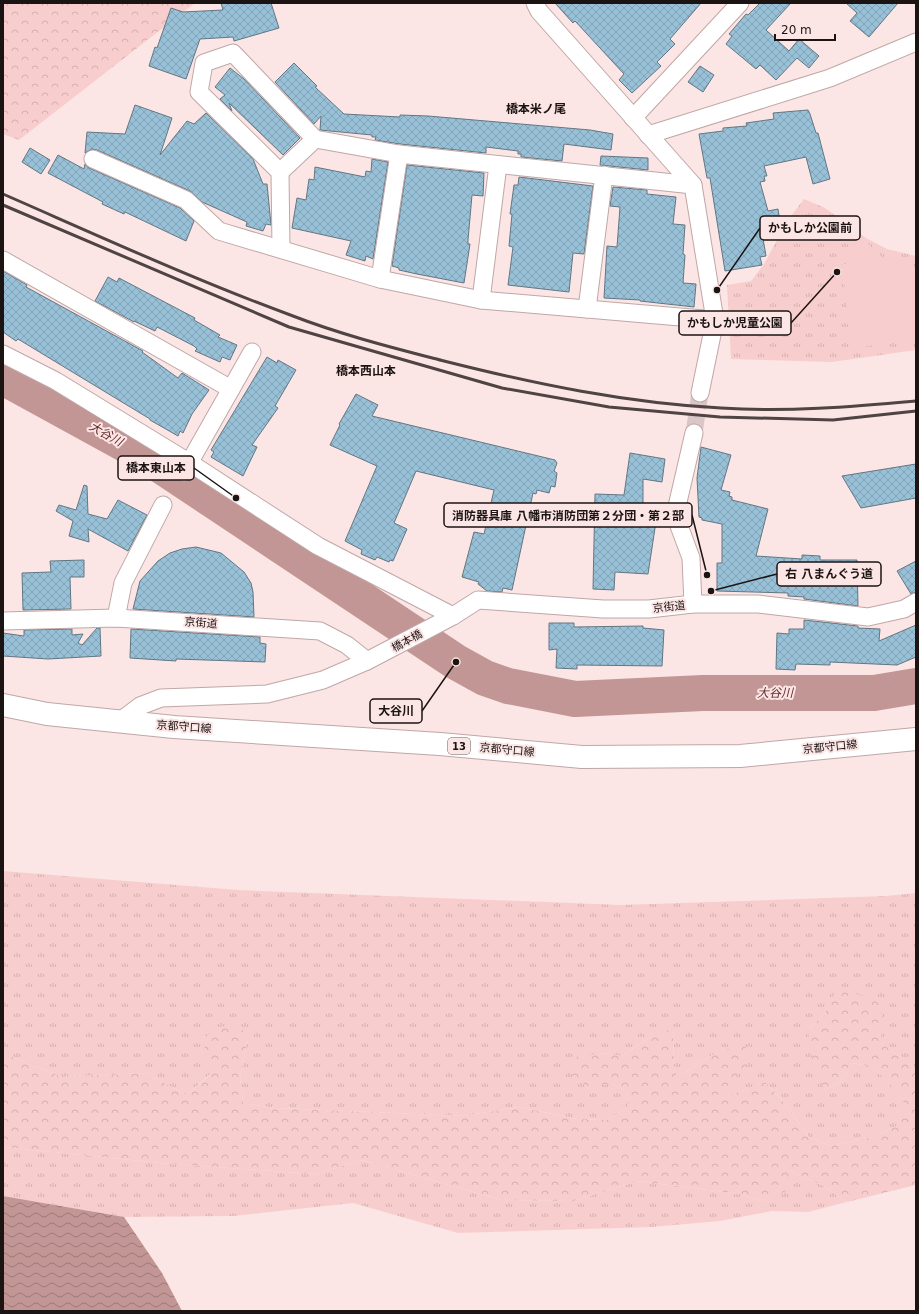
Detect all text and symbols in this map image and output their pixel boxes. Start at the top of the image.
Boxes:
scale bar [775,16,835,42]
text: 20 m [781,23,812,37]
district label: 橋本米ノ尾 [506,102,566,116]
callout: かもしか公園前 [760,216,860,240]
text: かもしか公園前 [768,221,852,235]
callout: かもしか児童公園 [679,311,791,335]
text: かもしか児童公園 [687,316,783,330]
district label: 橋本西山本 [336,364,396,378]
water label: 大谷川 [87,419,127,450]
callout: 橋本東山本 [118,456,194,480]
text: 橋本東山本 [126,461,186,475]
callout: 消防器具庫 八幡市消防団第２分団・第２部 [444,503,692,527]
text: 消防器具庫 八幡市消防団第２分団・第２部 [452,509,684,523]
callout: 右 八まんぐう道 [777,562,881,586]
text: 右 八まんぐう道 [785,567,873,581]
street label: 京街道 [652,599,686,615]
street label: 京街道 [184,615,218,631]
street label: 橋本橋 [389,627,425,655]
water label: 大谷川 [757,686,795,700]
callout: 大谷川 [370,699,422,723]
text: 大谷川 [378,704,414,718]
street label: 京都守口線 [156,719,212,735]
road number: 13 [448,738,470,754]
street label: 京都守口線 [802,738,858,756]
street label: 京都守口線 [479,741,535,759]

